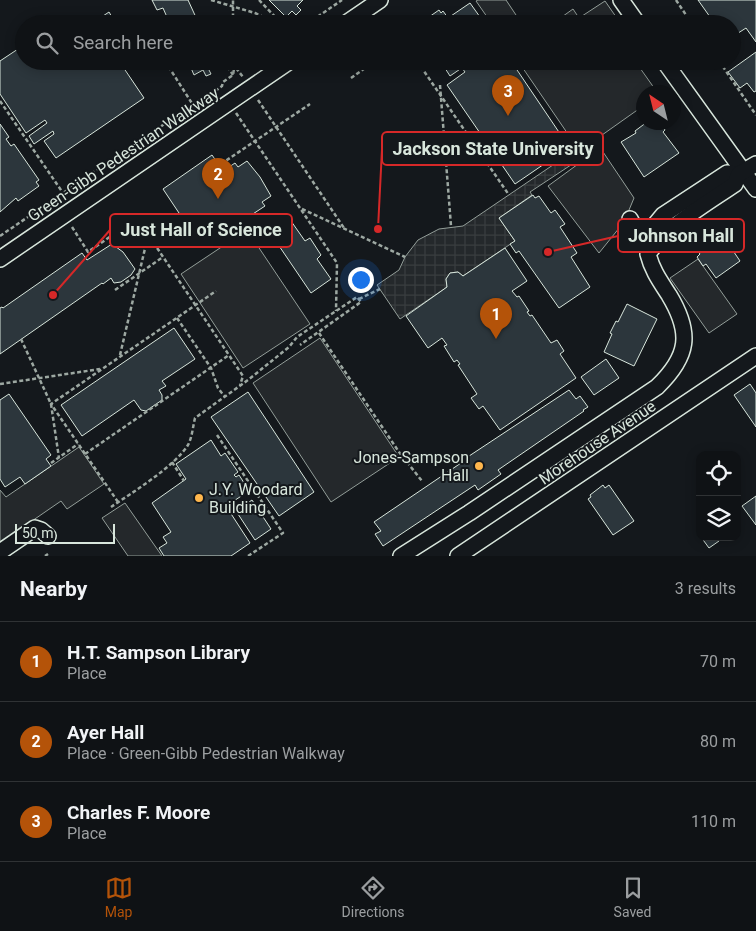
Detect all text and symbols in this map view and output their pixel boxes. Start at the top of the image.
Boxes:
search box [15,15,741,70]
icon: search [33,29,61,57]
text: Search here [73,31,173,54]
pin: 3 [492,75,524,116]
street label: Green-Gibb Pedestrian Walkway [24,83,223,226]
north arrow [636,85,681,130]
callout: Jackson State University [382,132,603,165]
text: Jackson State University [393,138,594,159]
pin: 2 [202,158,234,199]
callout: Just Hall of Science [110,214,292,247]
text: Just Hall of Science [120,219,282,240]
callout: Johnson Hall [618,219,744,252]
text: Johnson Hall [628,225,734,246]
your location [348,267,374,293]
pin: 1 [480,298,512,339]
street label: Morehouse Avenue [535,396,659,488]
place label: Jones-Sampson Hall [354,448,469,485]
map controls [696,451,741,541]
button: locate [696,451,741,496]
marker: Jones-Sampson Hall [473,460,485,472]
place label: J.Y. Woodard Building [209,480,302,517]
marker: J.Y. Woodard Building [193,492,205,504]
button: layers [696,496,741,541]
scale bar [15,521,115,544]
text: 50 m [22,525,54,541]
text: Nearby [20,577,87,601]
text: 3 results [675,579,736,598]
text: H.T. Sampson Library [67,641,250,664]
text: 1 [31,652,41,671]
text: 70 m [700,652,736,671]
text: Place [67,664,107,683]
text: Ayer Hall [67,721,144,744]
text: 2 [31,732,41,751]
text: 80 m [700,732,736,751]
text: Place · Green-Gibb Pedestrian Walkway [67,744,345,763]
text: Charles F. Moore [67,801,210,824]
text: 3 [31,812,41,831]
text: 110 m [691,812,736,831]
text: Place [67,824,107,843]
tab: Map [105,874,133,920]
tab: Directions [342,874,405,920]
tab: Saved [614,874,651,920]

